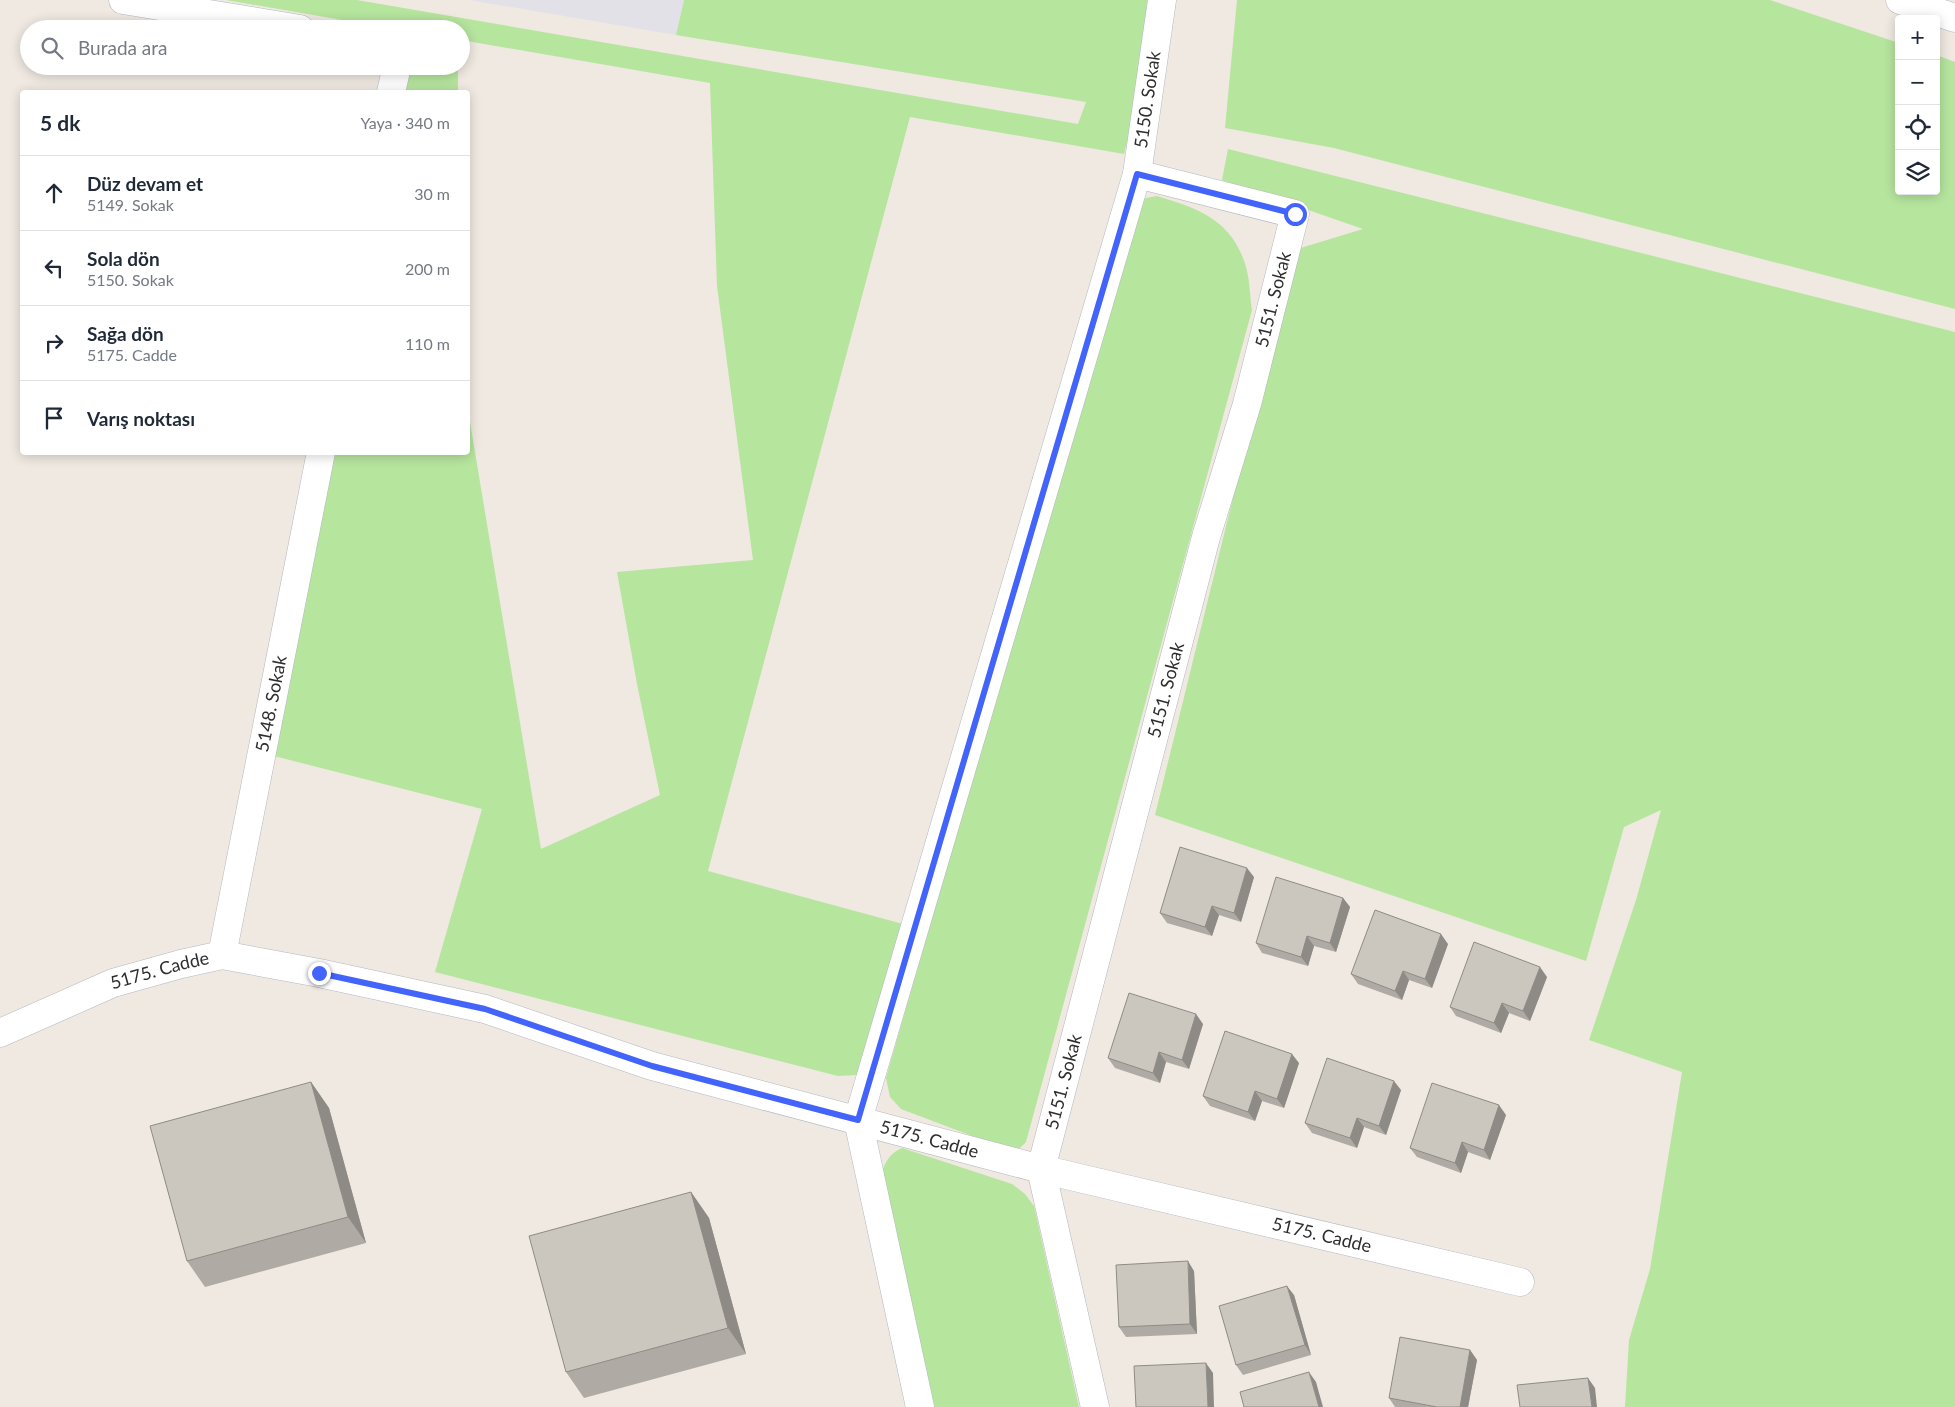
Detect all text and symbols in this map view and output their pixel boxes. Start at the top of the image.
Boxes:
map controls [1895,15,1940,195]
button: + [1895,15,1940,60]
search box [20,20,470,75]
icon: search [38,34,66,62]
text: Burada ara [78,36,167,59]
street label: 5150. Sokak [1129,49,1165,150]
button: − [1895,60,1940,105]
button: locate [1895,105,1940,150]
text: 5 dk [40,110,80,135]
text: Yaya · 340 m [361,113,450,132]
button: layers [1895,150,1940,195]
text: Düz devam et [87,172,203,195]
icon: ahead [40,179,68,207]
text: 30 m [414,184,450,203]
text: 5149. Sokak [87,195,174,214]
route start [1284,203,1307,226]
text: Sola dön [87,247,160,270]
street label: 5151. Sokak [1250,248,1295,350]
icon: left [40,254,68,282]
text: 200 m [405,259,450,278]
text: 5150. Sokak [87,270,174,289]
text: Sağa dön [87,322,164,345]
icon: right [40,329,68,357]
text: 110 m [405,334,450,353]
text: 5175. Cadde [87,345,177,364]
icon: arrive [40,404,68,432]
text: Varış noktası [87,407,195,430]
street label: 5151. Sokak [1142,639,1188,740]
street label: 5148. Sokak [250,653,291,754]
street label: 5175. Cadde [108,946,211,993]
route end [308,962,331,985]
street label: 5151. Sokak [1040,1031,1086,1132]
street label: 5175. Cadde [878,1115,981,1162]
street label: 5175. Cadde [1270,1212,1374,1257]

